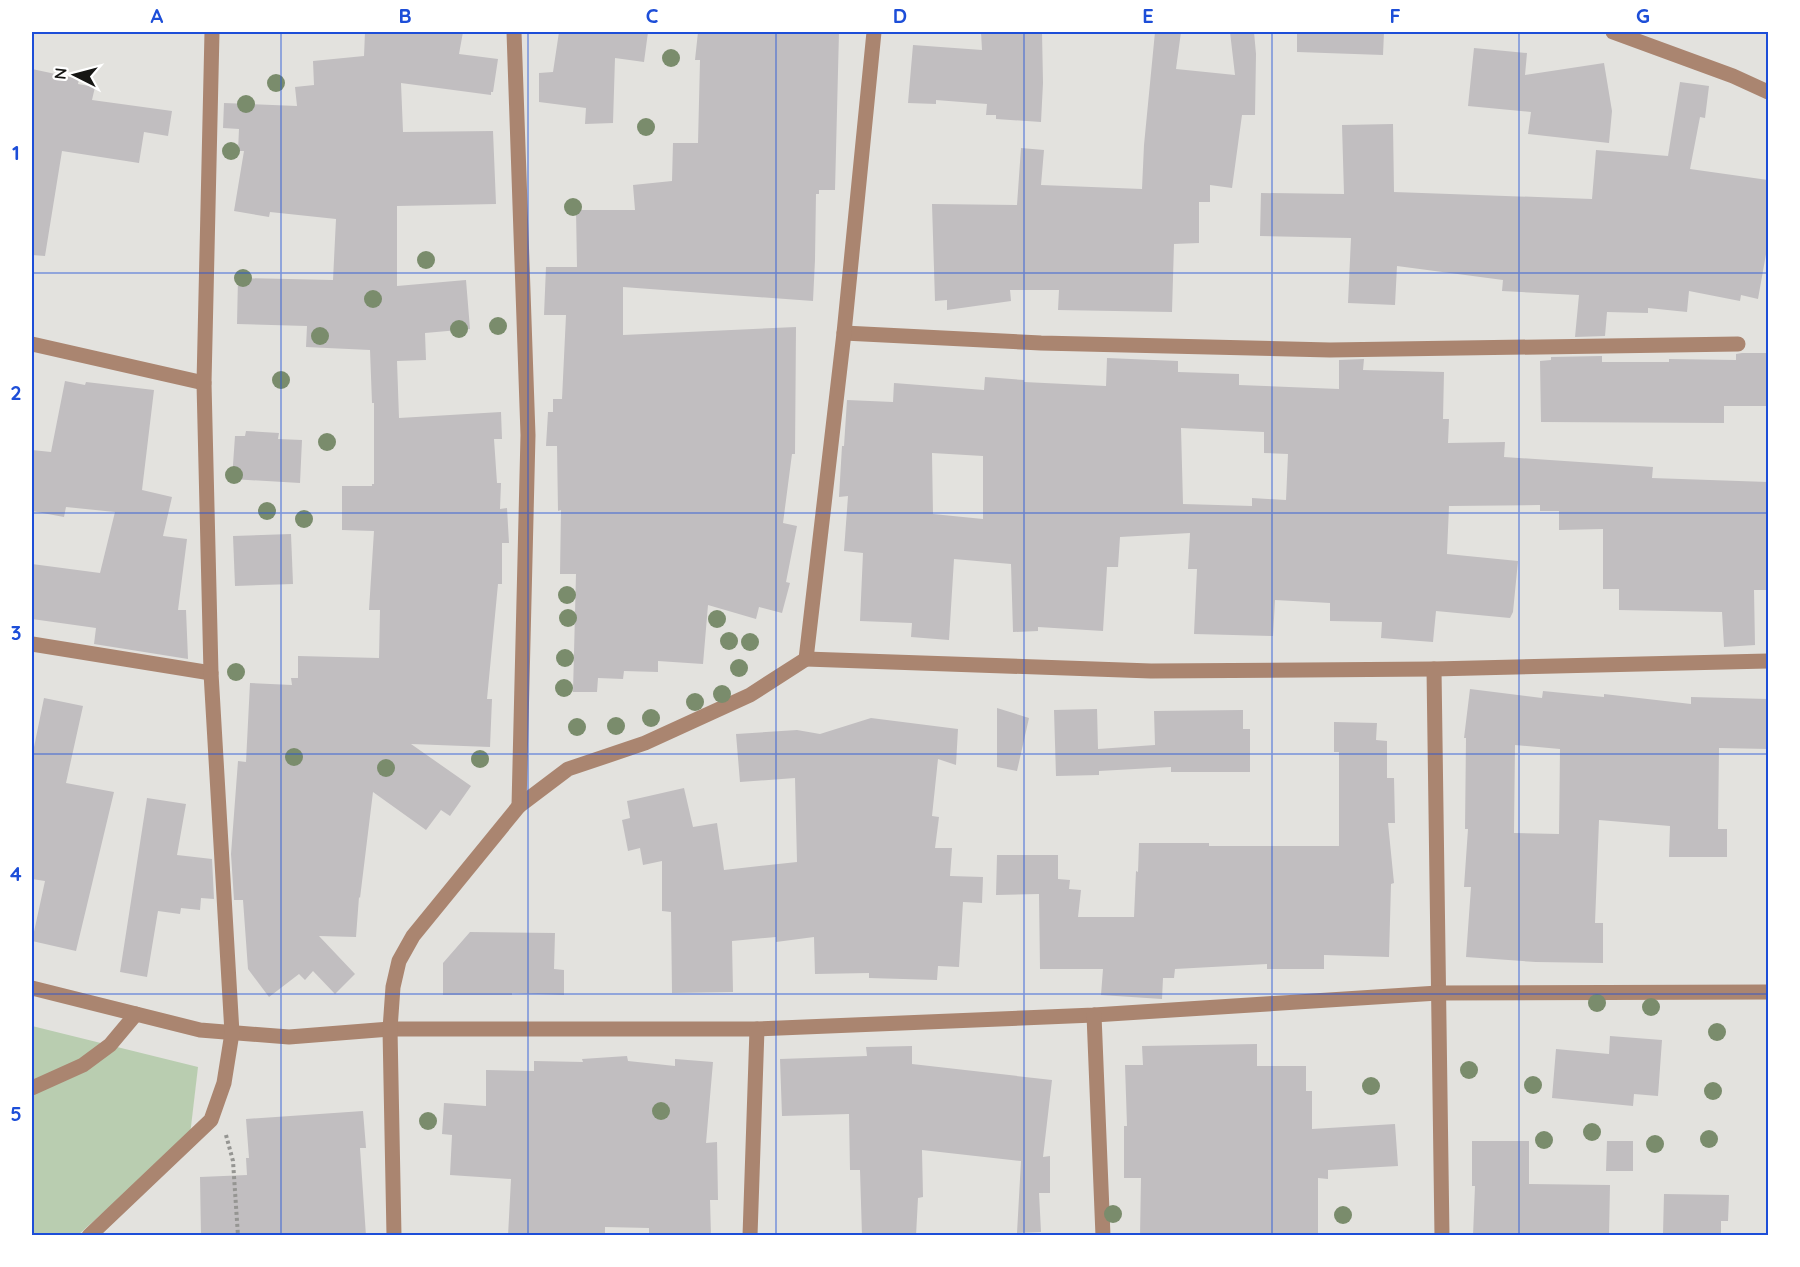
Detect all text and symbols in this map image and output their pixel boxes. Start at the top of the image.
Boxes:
text: A [151,3,164,28]
text: B [398,3,412,28]
text: C [646,3,659,28]
text: D [893,3,907,28]
text: E [1142,3,1154,28]
text: F [1389,3,1401,28]
text: G [1636,3,1650,28]
north arrow [45,45,105,105]
text: N [50,67,71,80]
text: 1 [12,140,20,165]
text: 2 [10,380,22,405]
text: 3 [11,620,21,645]
text: 4 [10,861,22,886]
text: 5 [10,1101,22,1126]

